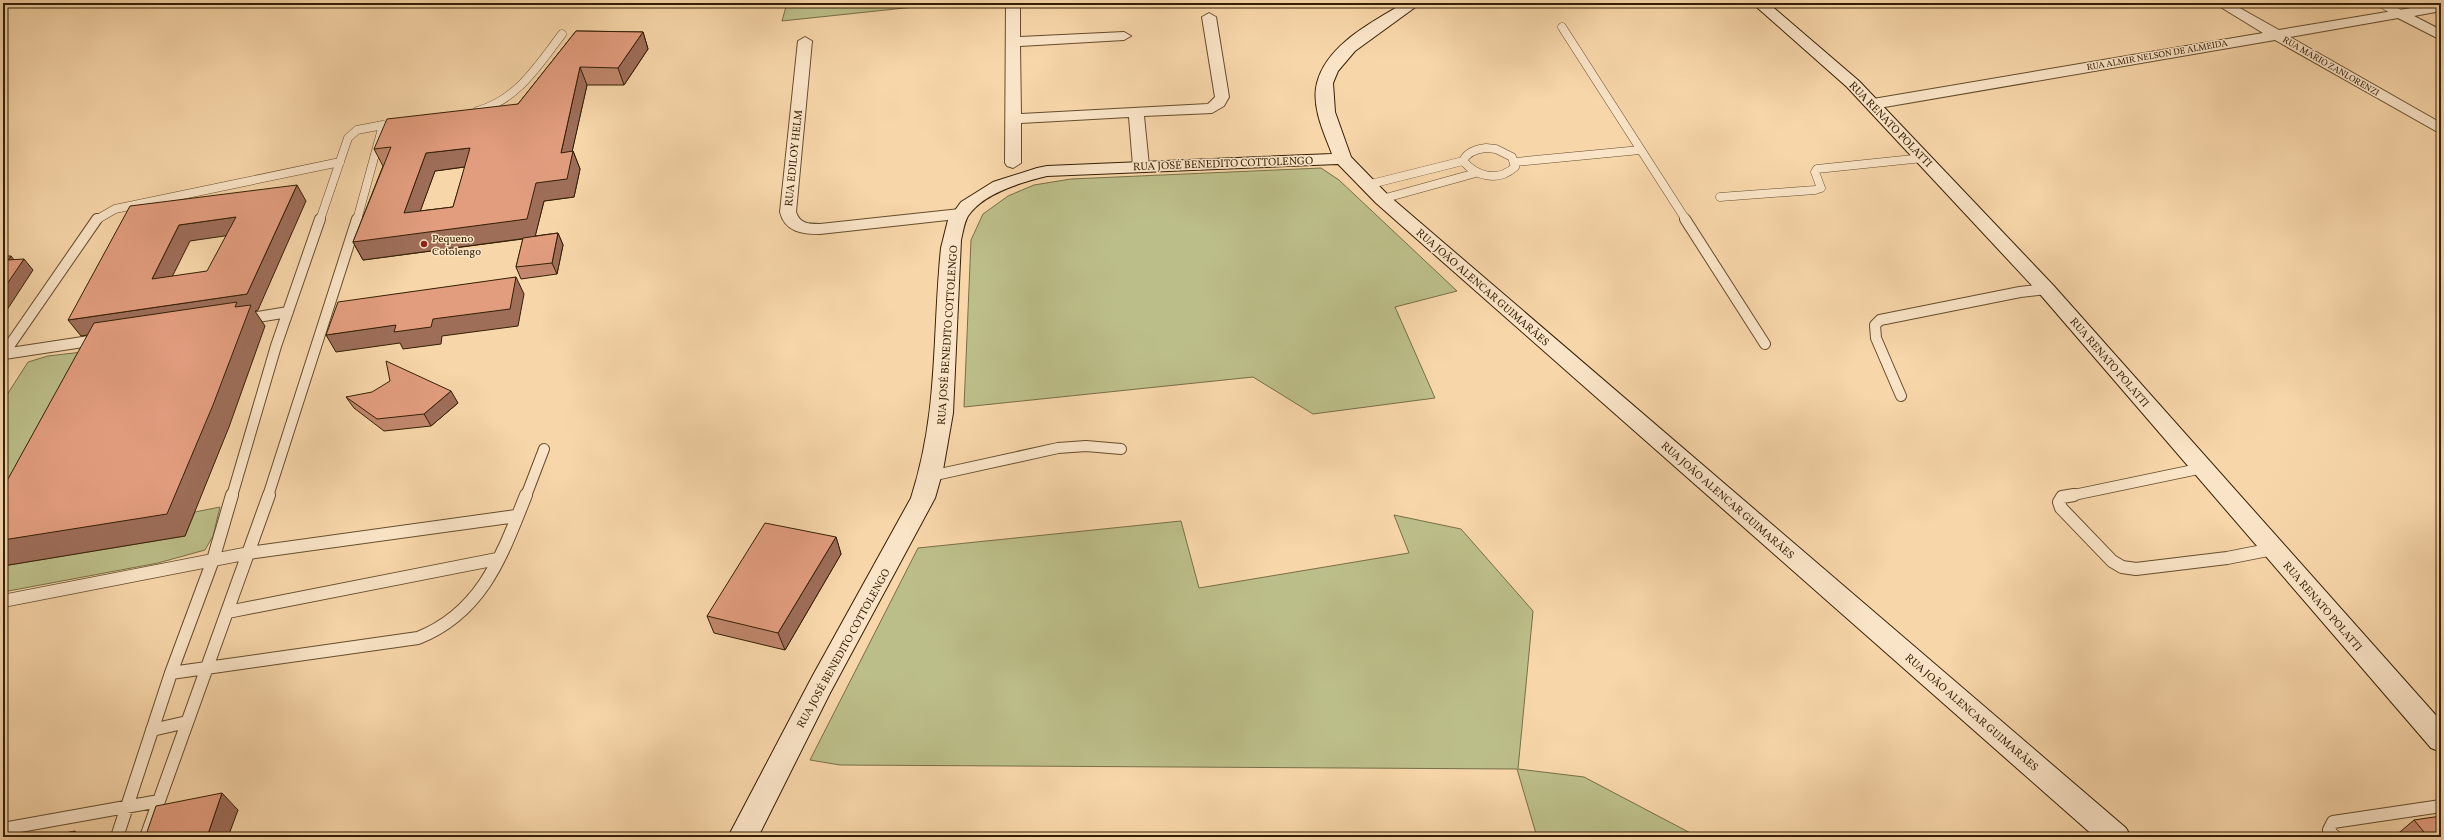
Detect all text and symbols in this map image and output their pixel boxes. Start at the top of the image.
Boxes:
street label: RUA MÁRIO ZANLORENZI [2280,33,2382,100]
street label: RUA ALMIR NELSON DE ALMEIDA [2086,37,2229,74]
street label: RUA RENATO POLATTI [1845,79,1935,171]
street label: RUA EDILOY HELM [782,109,807,207]
street label: RUA JOSÉ BENEDITO COTTOLENGO [1133,154,1313,175]
street label: RUA JOÃO ALENCAR GUIMARÃES [1412,226,1552,350]
place label: Pequeno Cotolengo [432,232,481,260]
marker: Pequeno Cotolengo [419,239,429,249]
street label: RUA JOSÉ BENEDITO COTTOLENGO [935,245,962,426]
street label: RUA RENATO POLATTI [2066,315,2152,411]
street label: RUA JOÃO ALENCAR GUIMARÃES [1657,439,1797,563]
street label: RUA RENATO POLATTI [2279,559,2365,655]
street label: RUA JOSÉ BENEDITO COTTOLENGO [794,566,895,731]
street label: RUA JOÃO ALENCAR GUIMARÃES [1901,651,2041,775]

